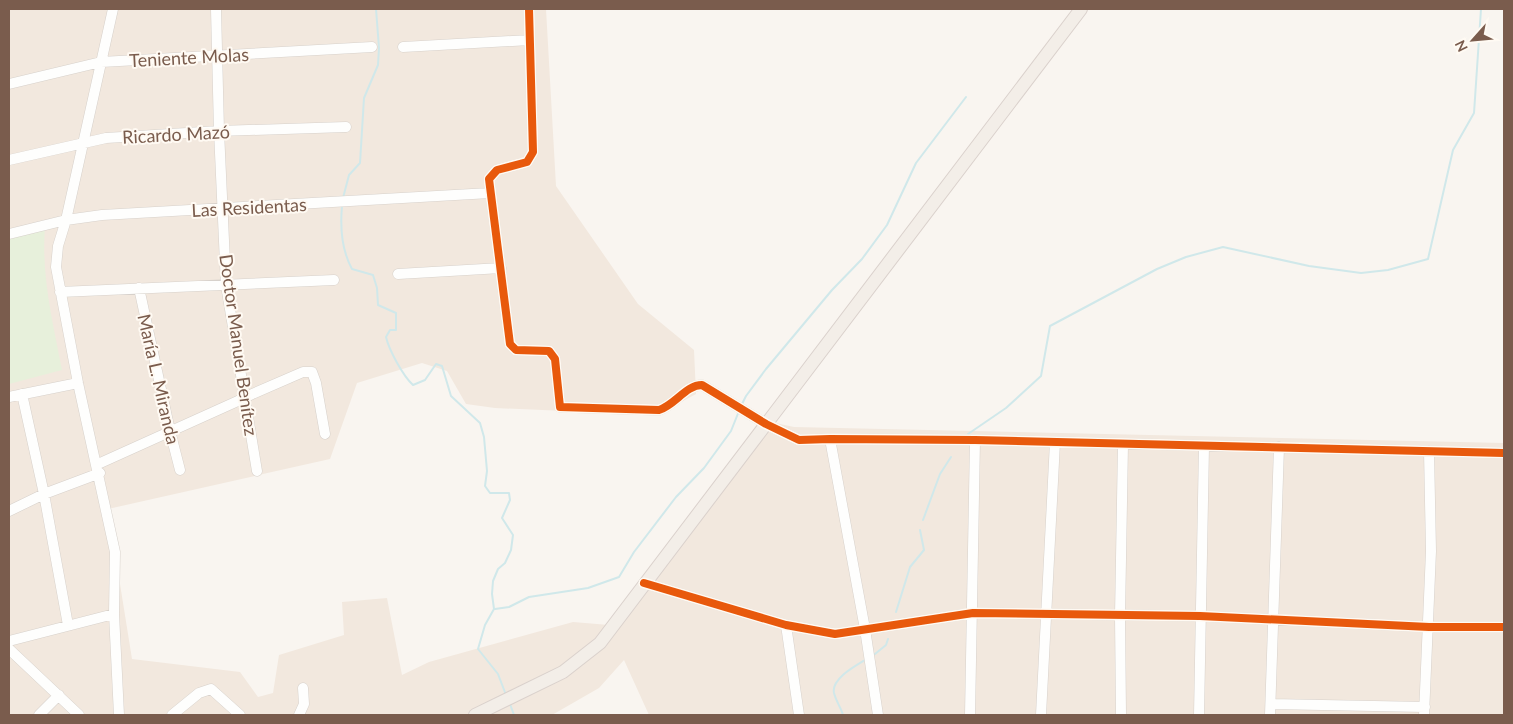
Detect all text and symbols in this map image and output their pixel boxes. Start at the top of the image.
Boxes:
north arrow [1448,15,1498,65]
text: N [1451,37,1471,55]
street label: Teniente Molas [129,43,250,71]
street label: Ricardo Mazó [122,120,230,148]
street label: Las Residentas [191,193,307,221]
street label: Doctor Manuel Benítez [215,253,263,437]
street label: María L. Miranda [133,312,185,446]

